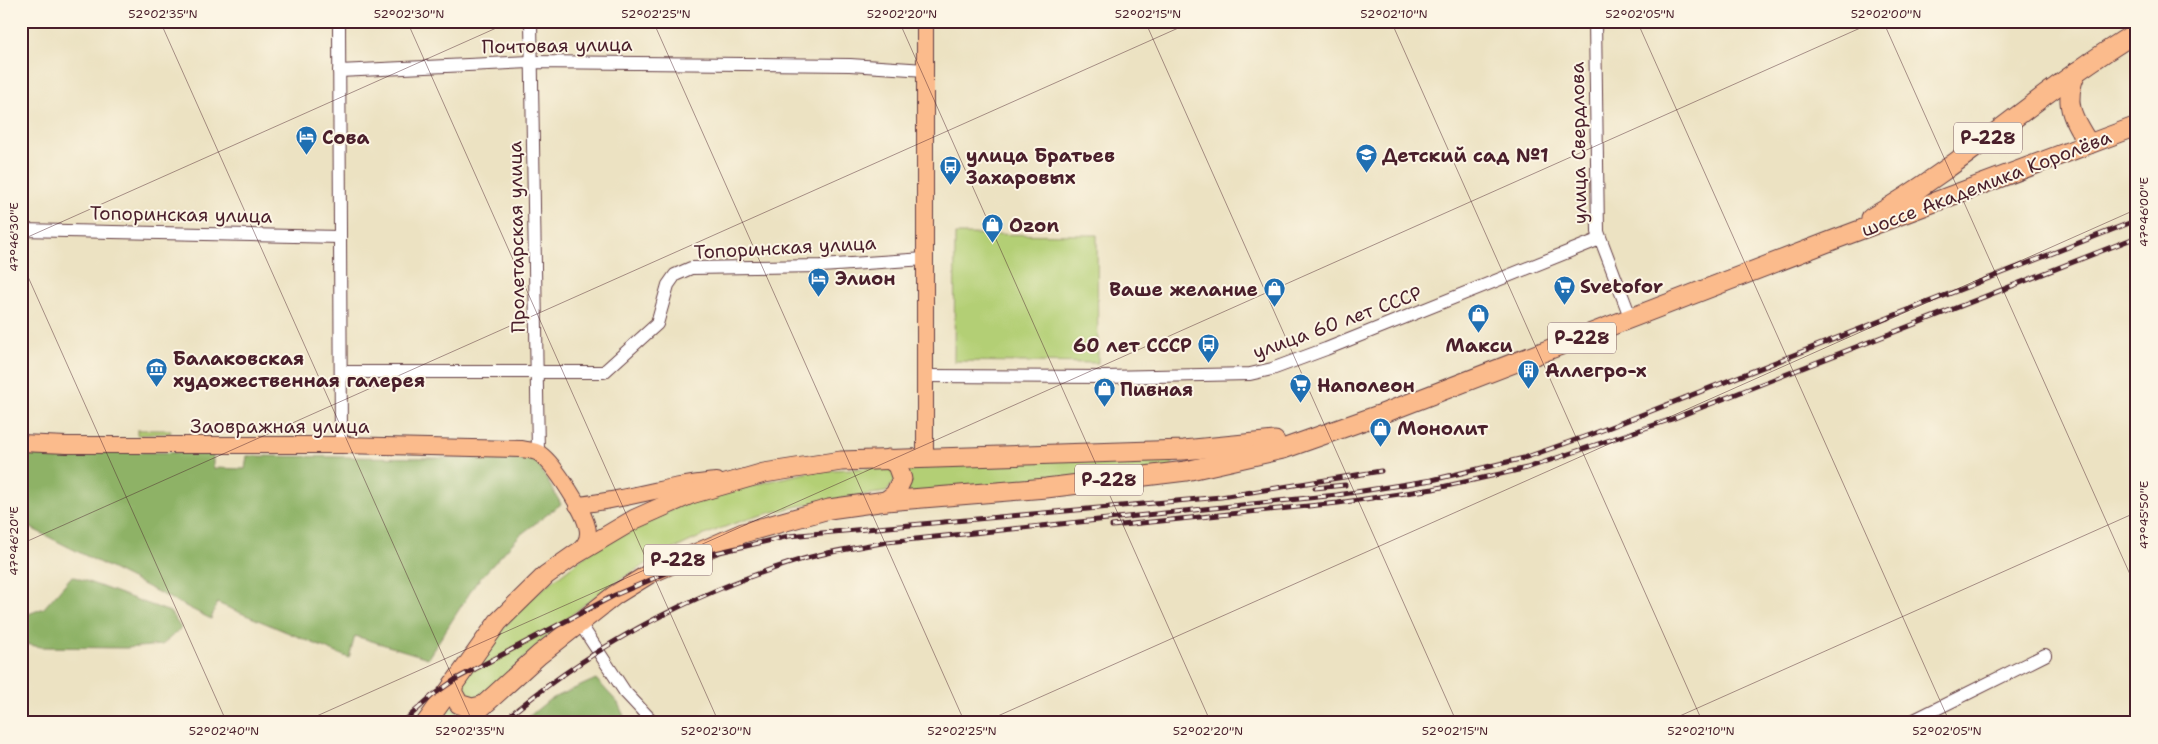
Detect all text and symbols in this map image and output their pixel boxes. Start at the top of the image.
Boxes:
text: 52°02'35"N [128,6,198,22]
text: 52°02'30"N [374,6,444,22]
text: 52°02'25"N [621,6,691,22]
text: 52°02'20"N [867,6,937,22]
text: 52°02'15"N [1115,6,1181,22]
text: 52°02'10"N [1360,6,1428,22]
text: 52°02'05"N [1605,6,1675,22]
text: 52°02'00"N [1851,6,1921,22]
street label: Почтовая улица [481,32,633,59]
street label: улица Свердлова [1565,62,1592,224]
road number: Р-228 [1954,122,2022,154]
street label: шоссе Академика Королёва [1858,124,2115,243]
hotel icon: Сова [294,125,318,156]
place label: Сова [322,125,369,150]
street label: Пролетарская улица [502,141,531,333]
place label: улица Братьев Захаровых [966,143,1115,190]
school or university icon: Детский сад №1 [1354,143,1378,174]
place label: Детский сад №1 [1382,143,1549,168]
bus stop icon: улица Братьев Захаровых [938,154,962,185]
text: 47°46'00"E [2136,177,2152,247]
street label: Топоринская улица [90,200,273,229]
text: 47°46'30"E [6,202,22,272]
shop icon: Ozon [981,213,1005,244]
place label: Ozon [1009,213,1059,238]
street label: Топоринская улица [693,230,877,265]
hotel icon: Элион [807,266,831,297]
place label: Элион [835,266,896,291]
supermarket icon: Svetofor [1552,274,1576,305]
place label: Svetofor [1580,274,1663,299]
place label: Ваше желание [1109,277,1258,302]
shop icon: Ваше желание [1262,277,1286,308]
street label: улица 60 лет СССР [1249,280,1425,365]
shop icon: Макси [1467,302,1491,333]
road number: Р-228 [1548,322,1616,353]
place label: 60 лет СССР [1073,333,1192,358]
bus stop icon: 60 лет СССР [1196,333,1220,364]
place label: Макси [1445,333,1513,358]
place label: Балаковская художественная галерея [173,346,425,393]
museum icon: Балаковская художественная галерея [145,357,169,388]
building icon: Аллегро-х [1517,358,1541,389]
place label: Аллегро-х [1545,358,1647,383]
supermarket icon: Наполеон [1289,373,1313,404]
place label: Наполеон [1317,373,1415,398]
shop icon: Пивная [1092,377,1116,408]
place label: Пивная [1120,377,1193,402]
street label: Заовражная улица [190,414,370,439]
shop icon: Монолит [1369,416,1393,447]
place label: Монолит [1397,416,1489,441]
road number: Р-228 [1075,464,1143,496]
text: 47°45'50"E [2136,481,2152,549]
text: 47°46'20"E [6,506,22,576]
road number: Р-228 [644,544,712,576]
text: 52°02'40"N [189,723,259,739]
text: 52°02'35"N [435,723,505,739]
text: 52°02'30"N [681,723,751,739]
text: 52°02'25"N [927,723,997,739]
text: 52°02'20"N [1173,723,1243,739]
text: 52°02'15"N [1422,723,1488,739]
text: 52°02'10"N [1667,723,1735,739]
text: 52°02'05"N [1912,723,1982,739]

